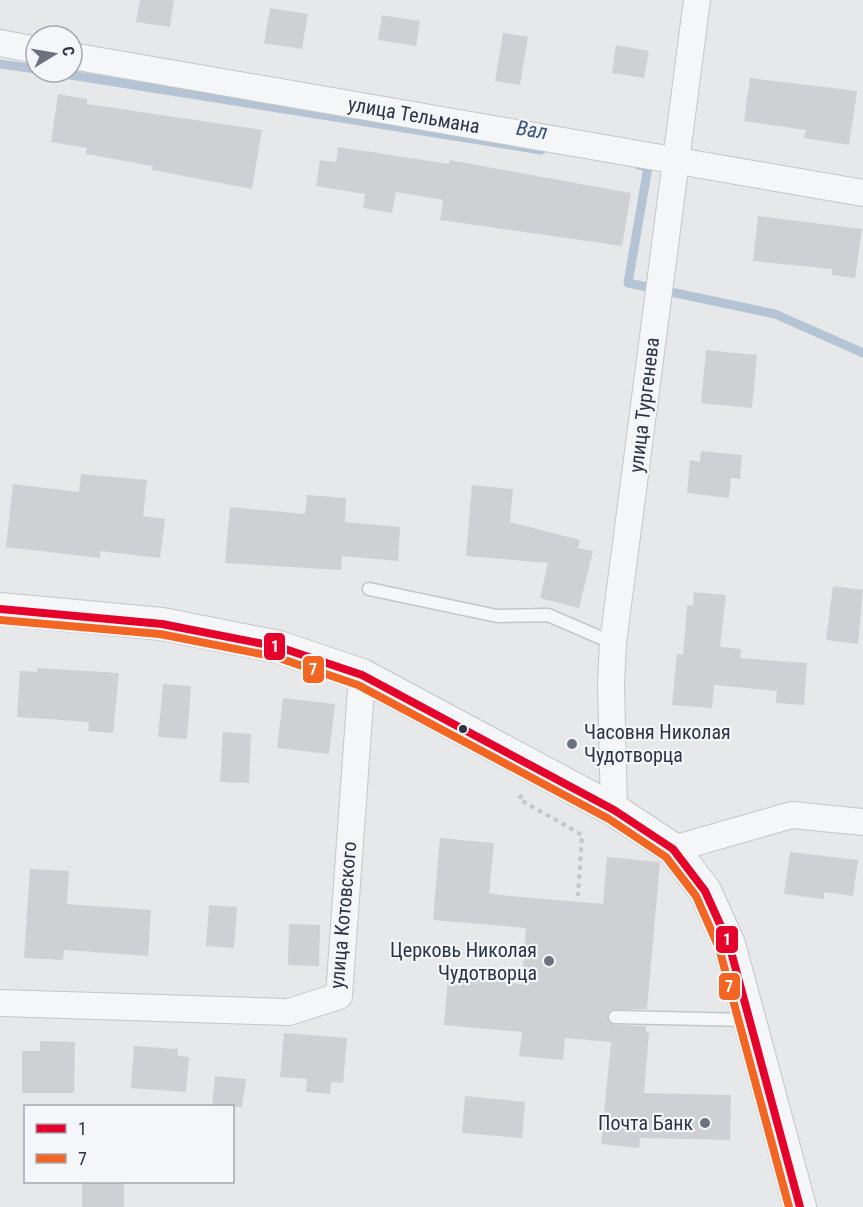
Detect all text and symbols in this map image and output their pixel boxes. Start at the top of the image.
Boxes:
north arrow [24,24,84,84]
text: С [58,45,78,58]
street label: улица Тельмана [346,92,482,138]
water label: Вал [515,116,549,144]
street label: улица Тургенева [624,336,664,474]
line badge: 1 [263,632,286,661]
text: 1 [271,637,279,656]
line badge: 7 [302,655,325,684]
text: 7 [309,660,317,679]
place label: Часовня Николая Чудотворца [584,720,731,767]
unlabelled marker [457,723,469,735]
marker: Часовня Николая Чудотворца [565,737,579,751]
street label: улица Котовского [325,840,361,990]
line badge: 1 [715,925,739,954]
text: 1 [723,930,731,949]
place label: Церковь Николая Чудотворца [390,938,537,985]
marker: Церковь Николая Чудотворца [542,954,556,968]
line badge: 7 [718,972,741,1001]
text: 7 [725,977,733,996]
legend [24,1105,234,1183]
place label: Почта Банк [598,1111,693,1135]
marker: Почта Банк [698,1116,712,1130]
text: 1 [78,1118,87,1139]
text: 7 [78,1148,87,1169]

